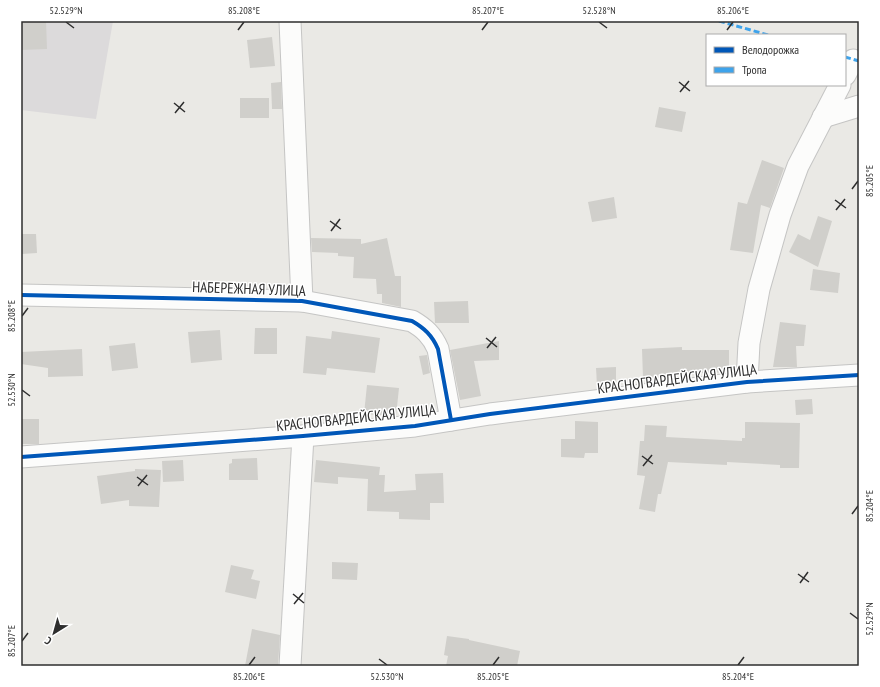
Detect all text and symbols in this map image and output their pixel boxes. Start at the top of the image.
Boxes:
text: 52.529°N [49,4,83,17]
text: 85.208°E [228,4,260,17]
text: 85.207°E [472,4,504,17]
text: 52.528°N [582,4,616,17]
text: 85.206°E [717,4,749,17]
legend [706,34,846,86]
text: Велодорожка [742,42,799,57]
text: Тропа [742,62,767,77]
text: 85.205°E [863,165,876,197]
street label: НАБЕРЕЖНАЯ УЛИЦА [192,277,307,300]
text: 85.208°E [5,300,18,332]
street label: КРАСНОГВАРДЕЙСКАЯ УЛИЦА [596,359,759,398]
text: 52.530°N [5,373,18,407]
street label: КРАСНОГВАРДЕЙСКАЯ УЛИЦА [275,400,438,435]
text: 85.204°E [863,490,876,522]
text: 52.529°N [863,602,876,636]
north arrow [34,613,74,653]
text: 85.207°E [5,625,18,657]
text: С [42,634,54,648]
text: 85.206°E [233,670,265,683]
text: 52.530°N [370,670,404,683]
text: 85.205°E [477,670,509,683]
text: 85.204°E [722,670,754,683]

